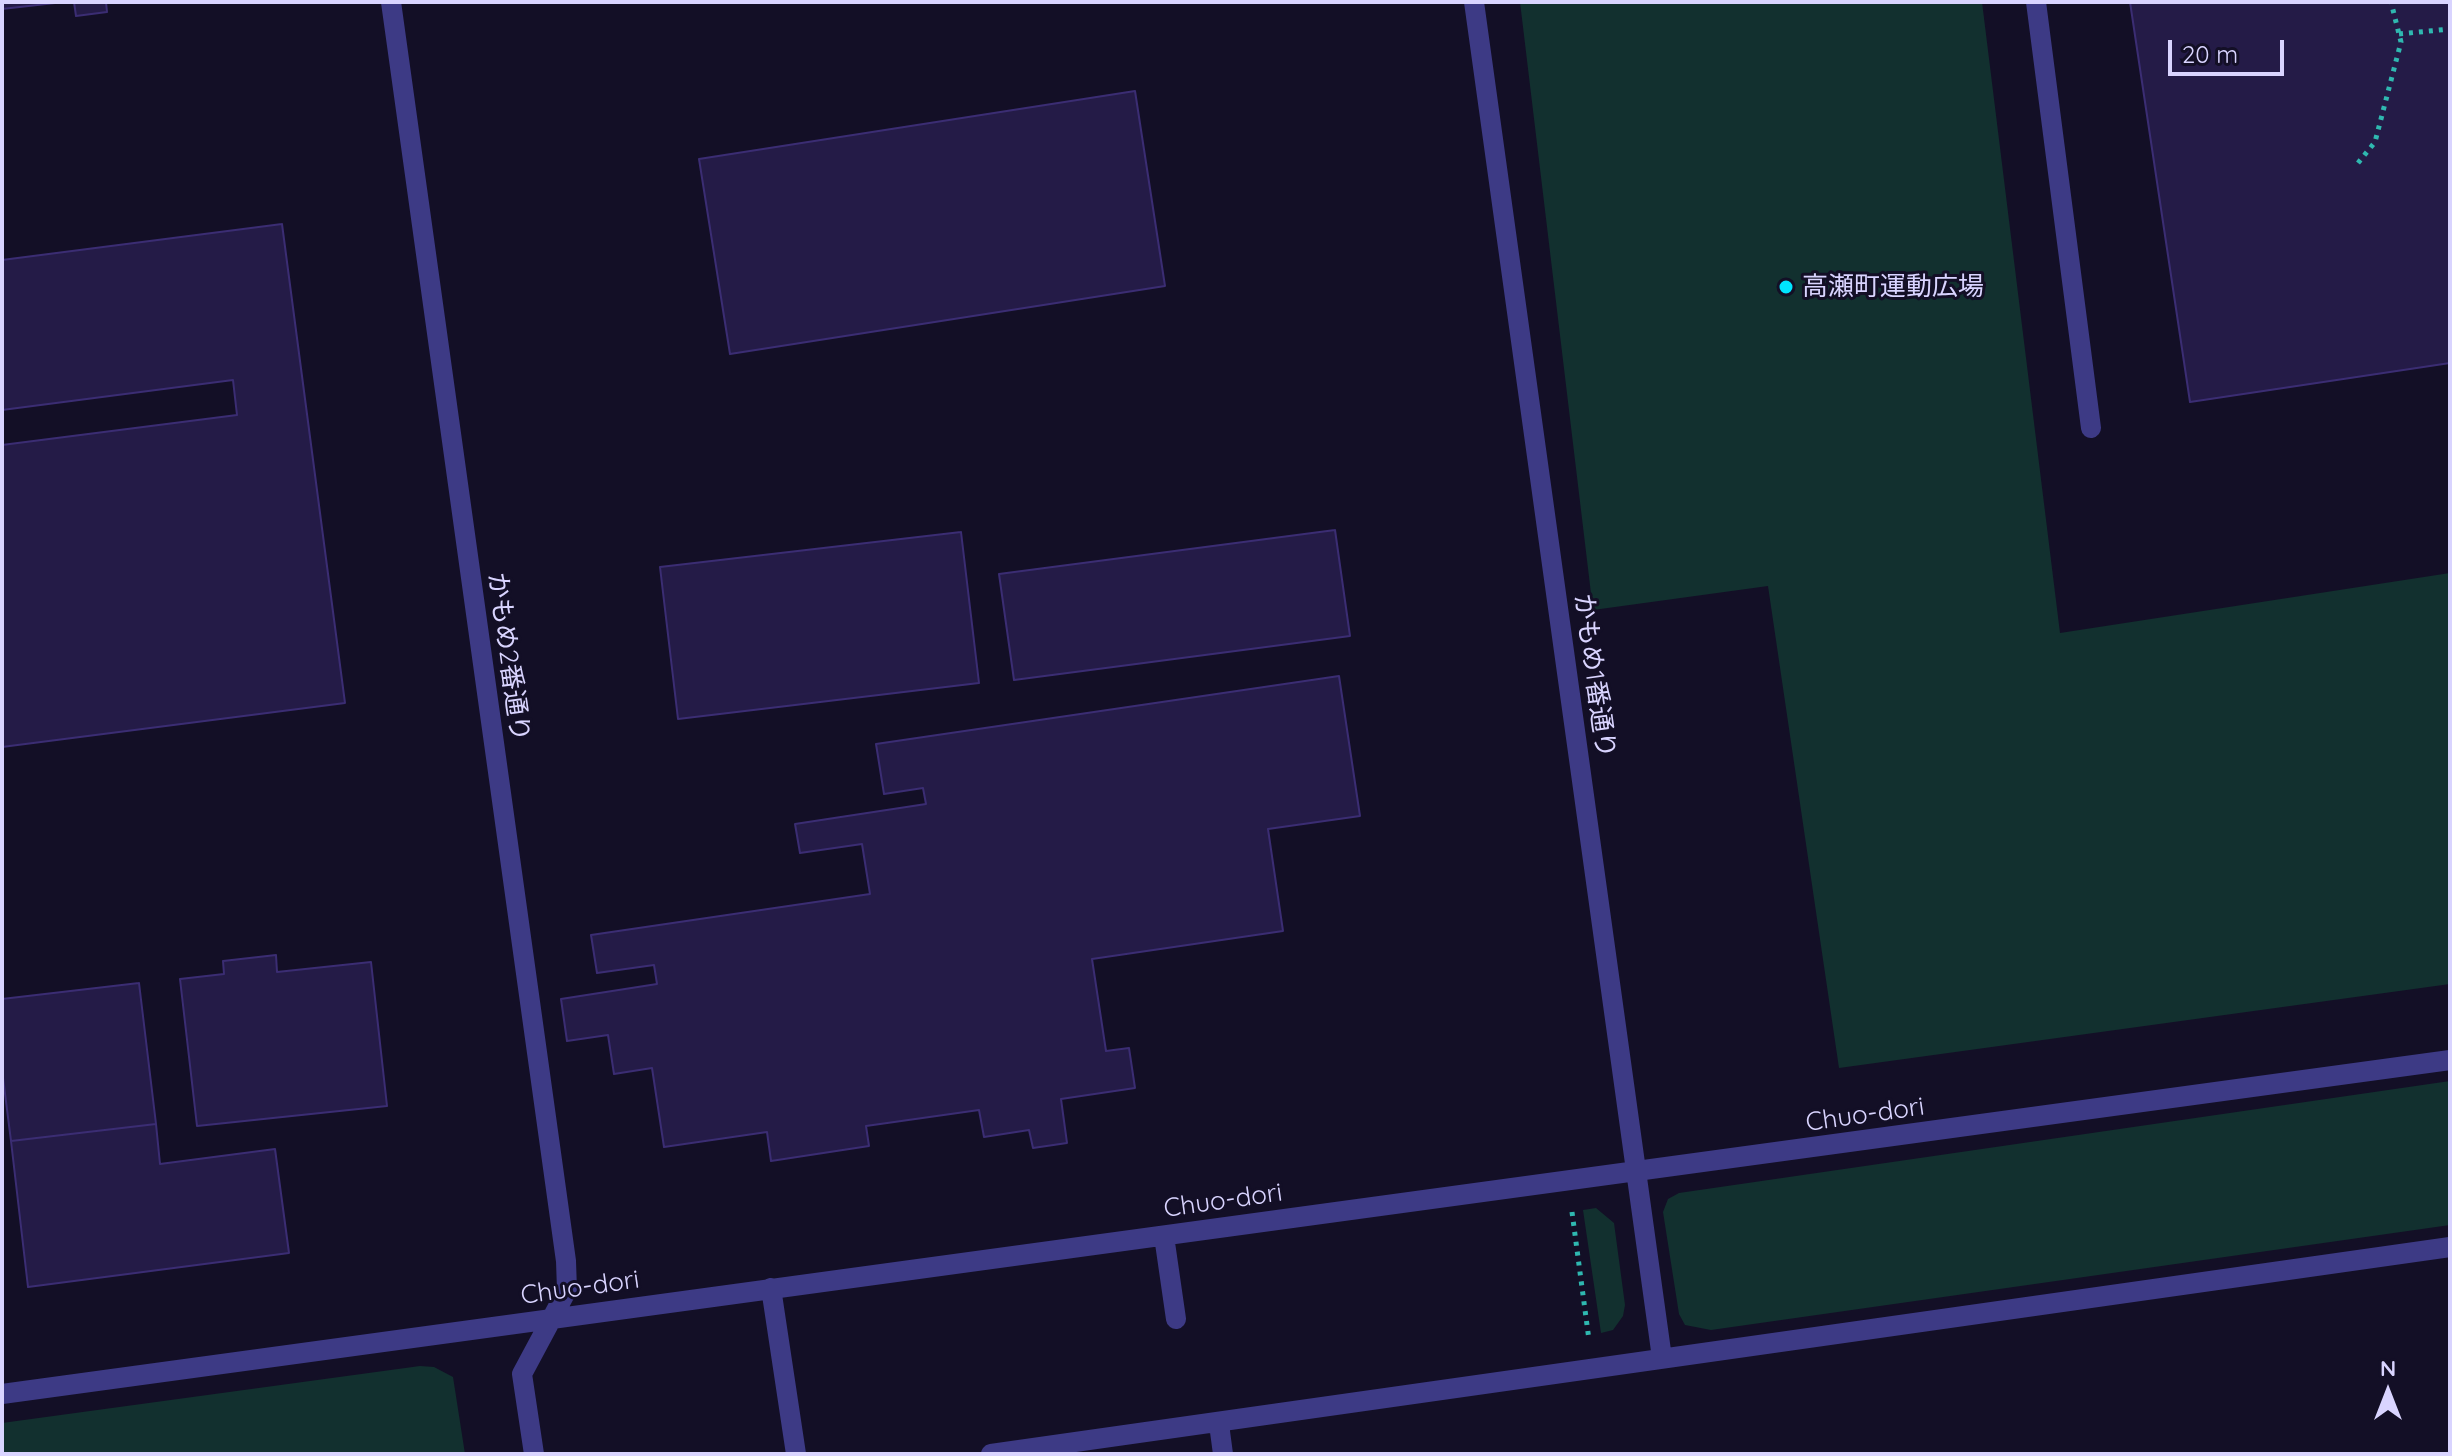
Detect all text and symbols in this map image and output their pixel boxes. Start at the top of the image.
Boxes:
scale bar [2172,24,2288,74]
text: 20 m [2182,39,2238,69]
place label: 高瀬町運動広場 [1802,271,1984,303]
marker: 高瀬町運動広場 [1777,278,1795,296]
street label: かもめ2番通り [481,570,535,744]
street label: かもめ1番通り [1567,592,1621,760]
street label: Chuo-dori [1804,1091,1926,1139]
street label: Chuo-dori [1162,1177,1284,1225]
street label: Chuo-dori [519,1264,641,1312]
north arrow [2348,1352,2428,1432]
text: N [2380,1354,2396,1382]

